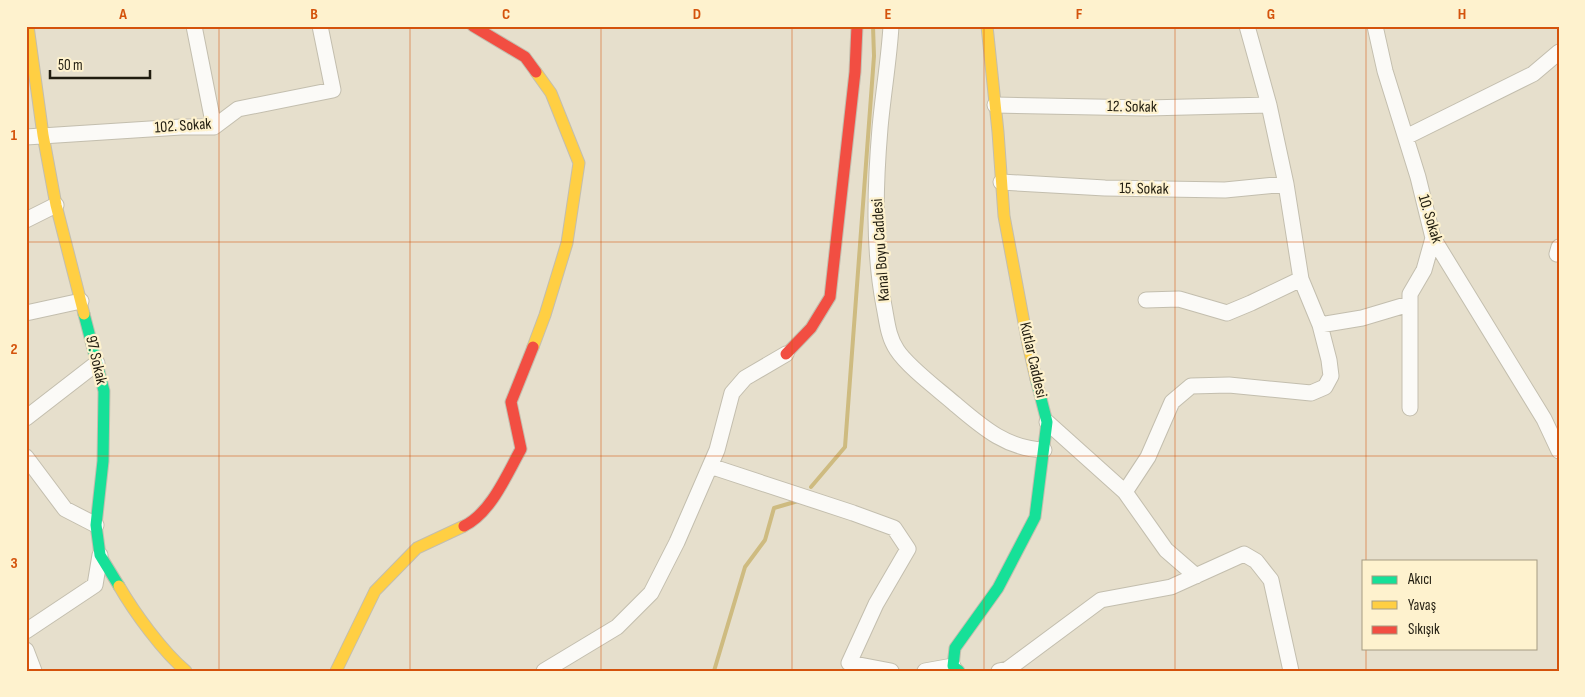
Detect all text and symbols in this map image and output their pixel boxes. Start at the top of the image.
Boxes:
text: A [118,5,127,24]
text: B [310,5,318,24]
text: C [502,5,510,24]
text: D [693,5,701,24]
text: E [885,5,892,24]
text: F [1076,5,1083,24]
text: G [1267,5,1275,24]
text: H [1458,5,1466,24]
scale bar [50,48,150,80]
text: 50 m [58,56,83,75]
street label: 12. Sokak [1107,97,1157,117]
street label: 102. Sokak [154,115,212,137]
text: 1 [11,126,18,145]
street label: 15. Sokak [1119,179,1169,199]
street label: 10. Sokak [1414,192,1446,246]
street label: Kanal Boyu Caddesi [868,198,894,302]
street label: Kutlar Caddesi [1015,320,1051,400]
street label: 97. Sokak [81,334,111,386]
text: 2 [10,340,18,359]
text: 3 [10,554,18,573]
legend [1362,560,1538,650]
text: Akıcı [1407,570,1432,589]
text: Yavaş [1408,596,1436,615]
text: Sıkışık [1408,620,1440,639]

